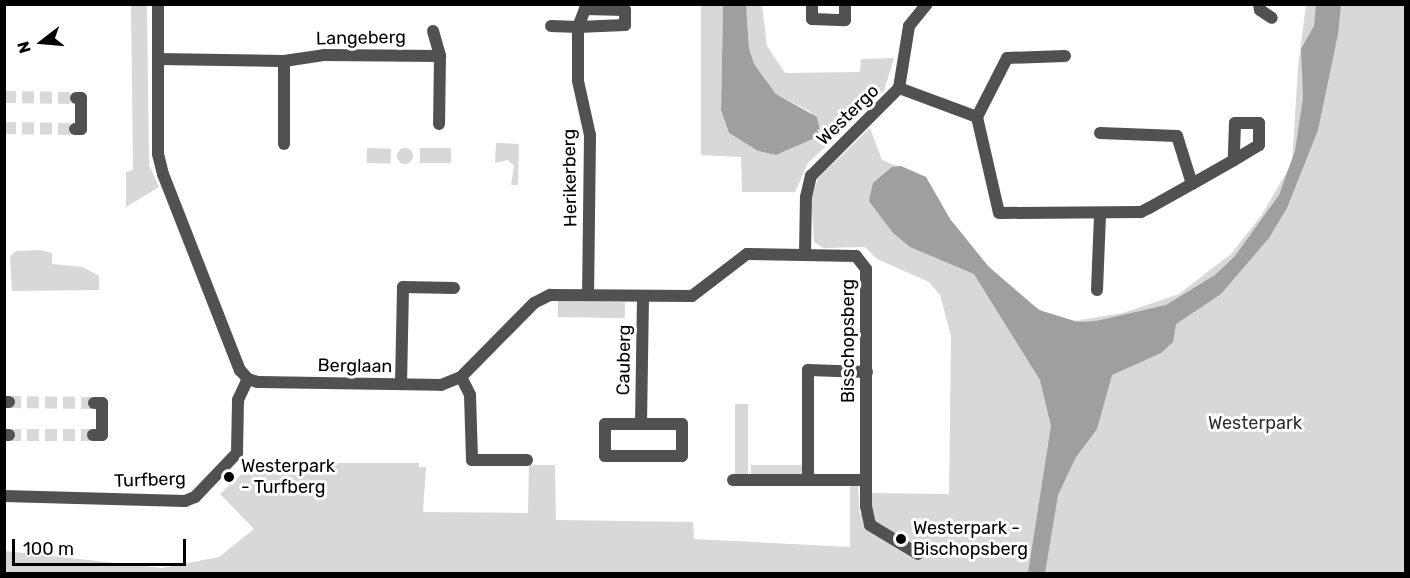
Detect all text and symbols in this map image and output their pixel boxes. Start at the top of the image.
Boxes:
north arrow [12,12,72,72]
street label: Langeberg [316,26,406,50]
text: N [13,39,35,55]
street label: Westergo [812,80,884,150]
street label: Herikerberg [558,129,582,227]
street label: Bisschopsberg [837,279,859,403]
street label: Cauberg [613,324,635,396]
street label: Berglaan [317,355,393,377]
park label: Westerpark [1208,412,1302,434]
place label: Westerpark - Turfberg [241,456,335,498]
street label: Turfberg [114,468,186,492]
marker: Westerpark - Turfberg [222,470,236,484]
place label: Westerpark - Bischopsberg [913,518,1028,560]
scale bar [15,527,189,565]
marker: Westerpark - Bischopsberg [894,532,908,546]
text: 100 m [23,538,74,560]

